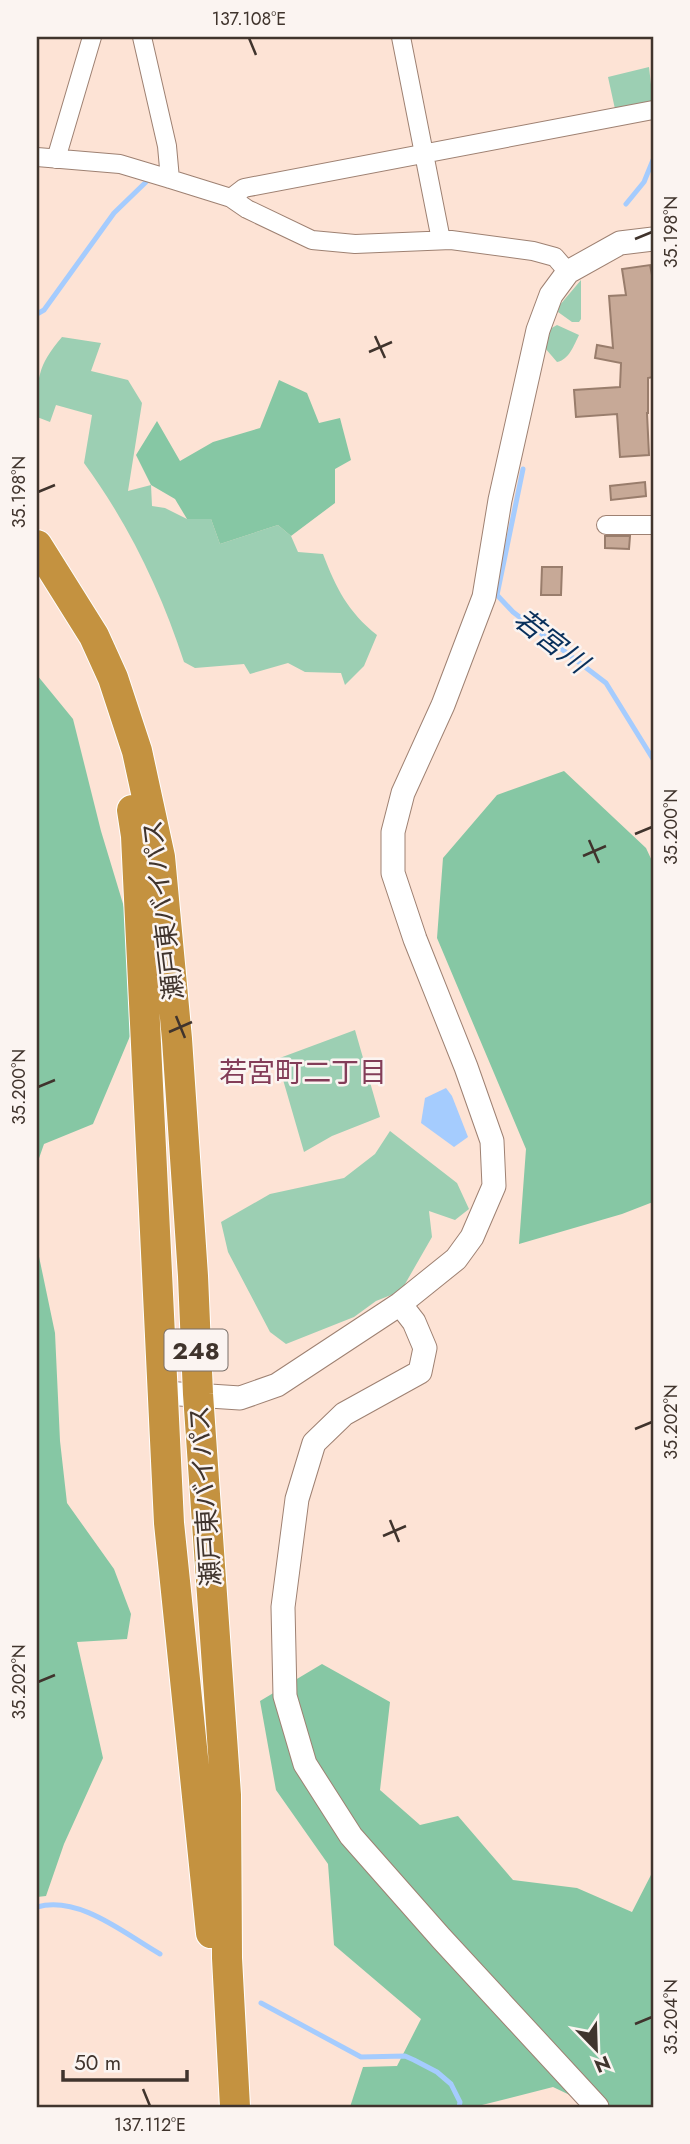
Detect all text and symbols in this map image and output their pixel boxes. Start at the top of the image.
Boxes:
text: 137.108°E [212,6,286,32]
text: 35.198°N [658,196,684,268]
text: 35.198°N [6,456,32,528]
water label: 若宮川 [505,599,599,685]
text: 35.200°N [658,789,684,865]
street label: 瀬戸東バイパス [133,818,193,1002]
text: 35.200°N [6,1049,32,1125]
district label: 若宮町二丁目 [219,1052,387,1093]
road number: 248 [164,1330,228,1370]
text: 35.202°N [658,1384,684,1460]
street label: 瀬戸東バイパス [180,1404,230,1588]
text: 35.202°N [6,1644,32,1720]
text: 35.204°N [658,1979,684,2055]
north arrow [560,2014,630,2084]
scale bar [63,2039,187,2083]
text: 50 m [74,2048,121,2078]
text: N [590,2049,615,2080]
text: 137.112°E [114,2112,186,2138]

